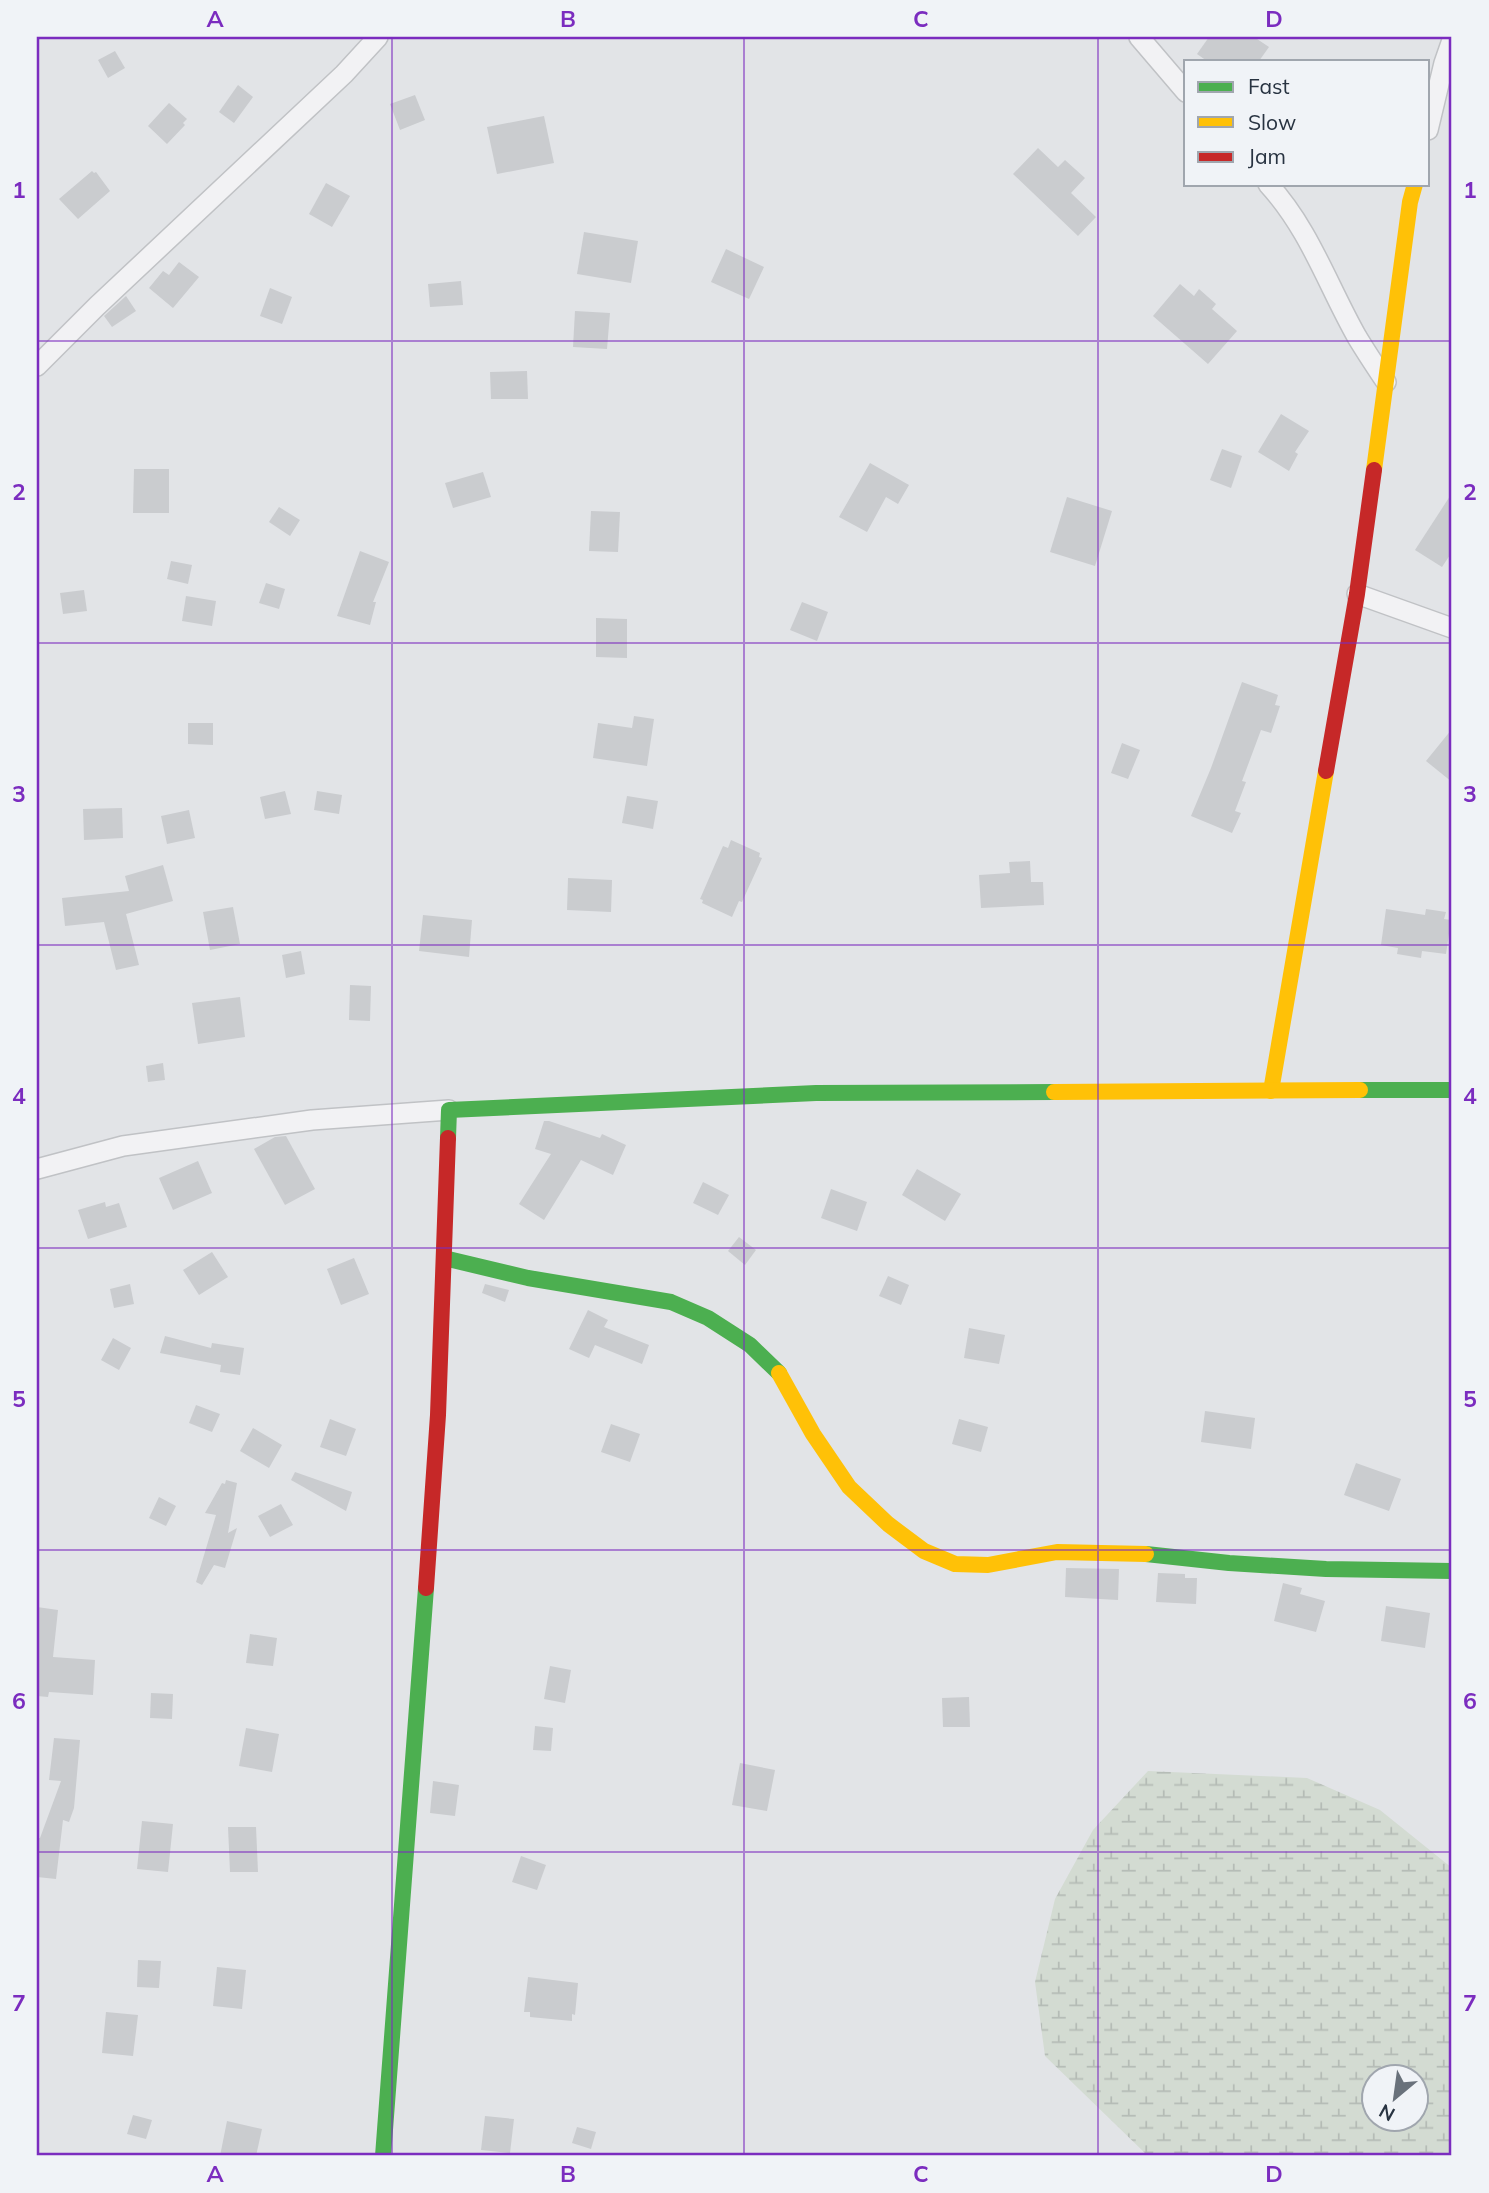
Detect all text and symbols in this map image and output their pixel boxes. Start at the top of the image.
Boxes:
text: A [206,4,224,33]
text: B [560,4,576,33]
text: C [913,4,929,33]
text: D [1265,4,1283,33]
legend [1184,60,1430,186]
text: Fast [1248,73,1290,99]
text: Slow [1248,109,1296,135]
text: Jam [1248,143,1286,169]
text: 1 [12,175,26,204]
text: 1 [1463,175,1477,204]
text: 2 [12,477,26,506]
text: 2 [1463,477,1477,506]
text: 3 [12,779,26,808]
text: 3 [1463,779,1477,808]
text: 4 [12,1081,26,1110]
text: 4 [1463,1081,1477,1110]
text: 5 [12,1384,26,1413]
text: 5 [1463,1384,1477,1413]
text: 6 [12,1686,26,1715]
text: 6 [1463,1686,1477,1715]
text: 7 [12,1988,26,2017]
text: 7 [1463,1988,1477,2017]
north arrow [1360,2064,1430,2134]
text: N [1375,2099,1399,2127]
text: A [206,2159,224,2188]
text: B [560,2159,576,2188]
text: C [913,2159,929,2188]
text: D [1265,2159,1283,2188]

